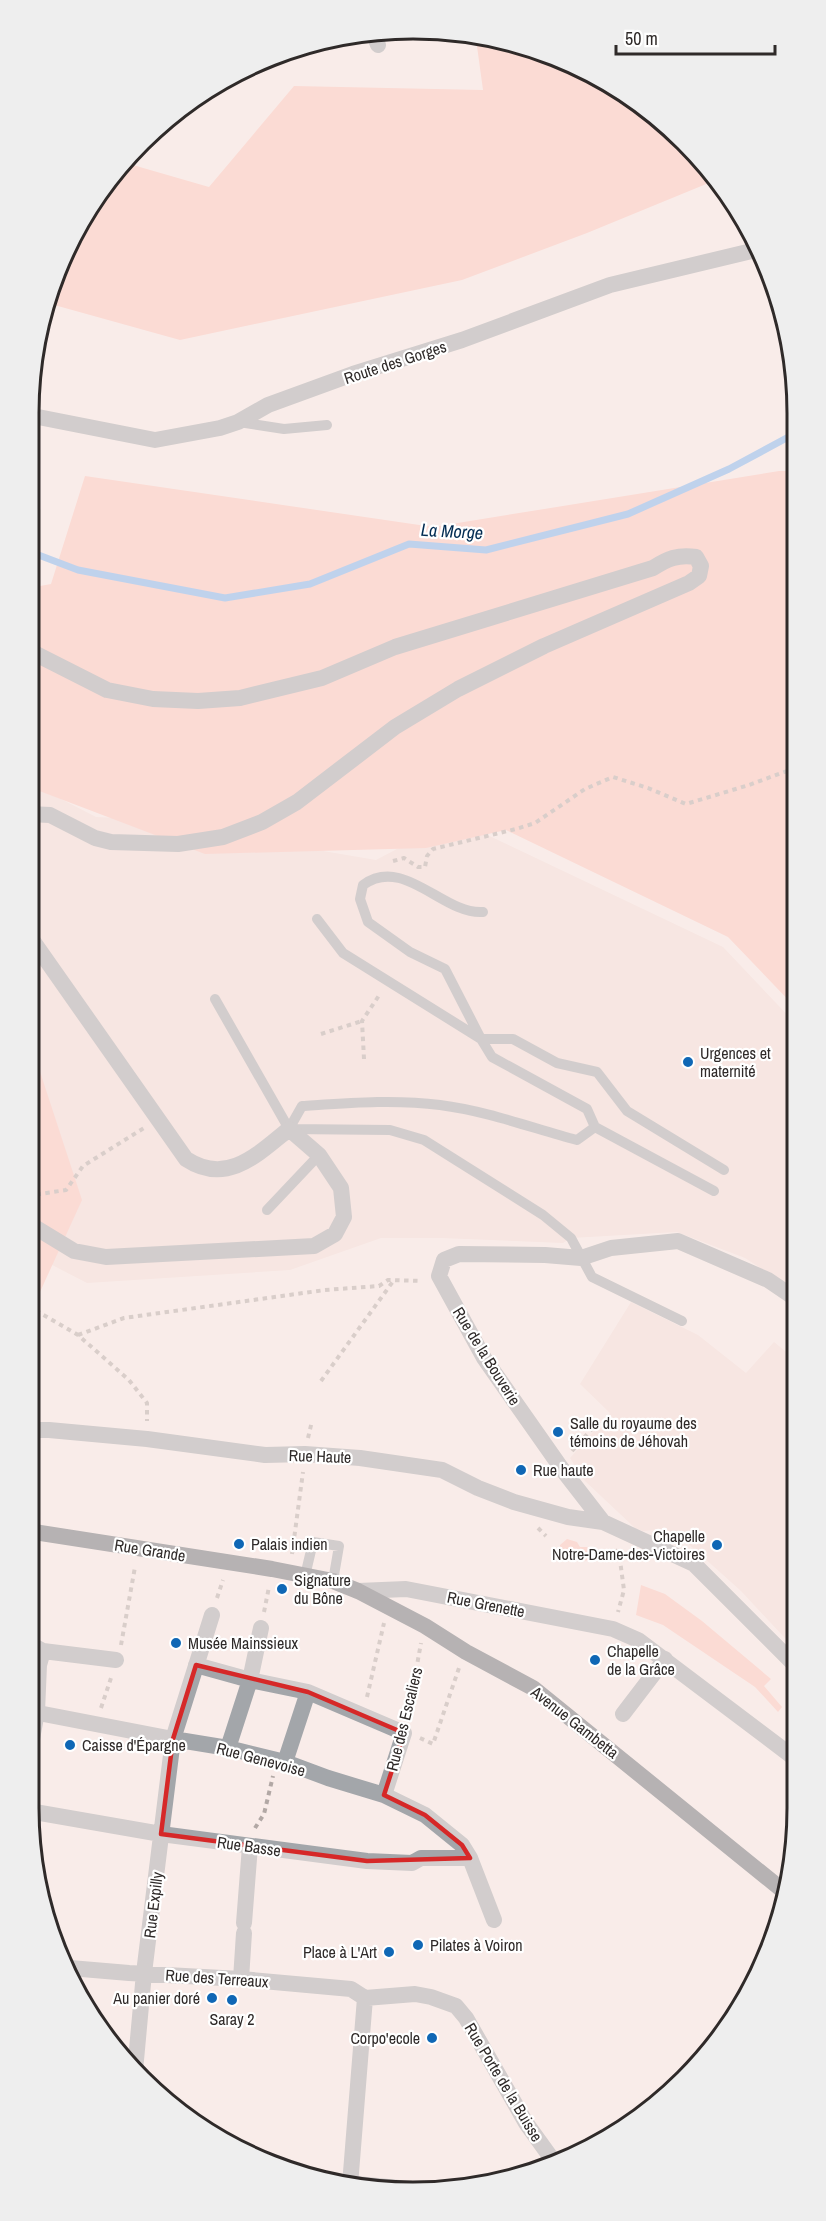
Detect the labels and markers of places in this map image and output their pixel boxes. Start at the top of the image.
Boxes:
place label: Urgences et maternité [700,1042,771,1082]
marker: Urgences et maternité [681,1055,695,1069]
place label: Salle du royaume des témoins de Jéhovah [570,1412,697,1452]
marker: Salle du royaume des témoins de Jéhovah [551,1425,565,1439]
place label: Rue haute [533,1459,594,1481]
marker: Rue haute [514,1463,528,1477]
place label: Chapelle Notre-Dame-des-Victoires [552,1525,705,1565]
place label: Palais indien [251,1533,328,1555]
marker: Palais indien [232,1537,246,1551]
marker: Chapelle Notre-Dame-des-Victoires [710,1538,724,1552]
place label: Signature du Bône [294,1569,351,1609]
marker: Signature du Bône [275,1582,289,1596]
place label: Musée Mainssieux [188,1632,299,1654]
marker: Musée Mainssieux [169,1636,183,1650]
place label: Chapelle de la Grâce [607,1640,675,1680]
marker: Chapelle de la Grâce [588,1653,602,1667]
place label: Caisse d'Épargne [82,1734,186,1756]
marker: Caisse d'Épargne [63,1738,77,1752]
place label: Pilates à Voiron [430,1934,523,1956]
marker: Pilates à Voiron [411,1938,425,1952]
place label: Place à L'Art [303,1941,377,1963]
marker: Place à L'Art [382,1945,396,1959]
place label: Au panier doré [112,1987,200,2009]
marker: Au panier doré [205,1991,219,2005]
marker: Saray 2 [225,1993,239,2007]
place label: Saray 2 [209,2008,255,2030]
place label: Corpo'ecole [350,2027,420,2049]
marker: Corpo'ecole [425,2031,439,2045]

